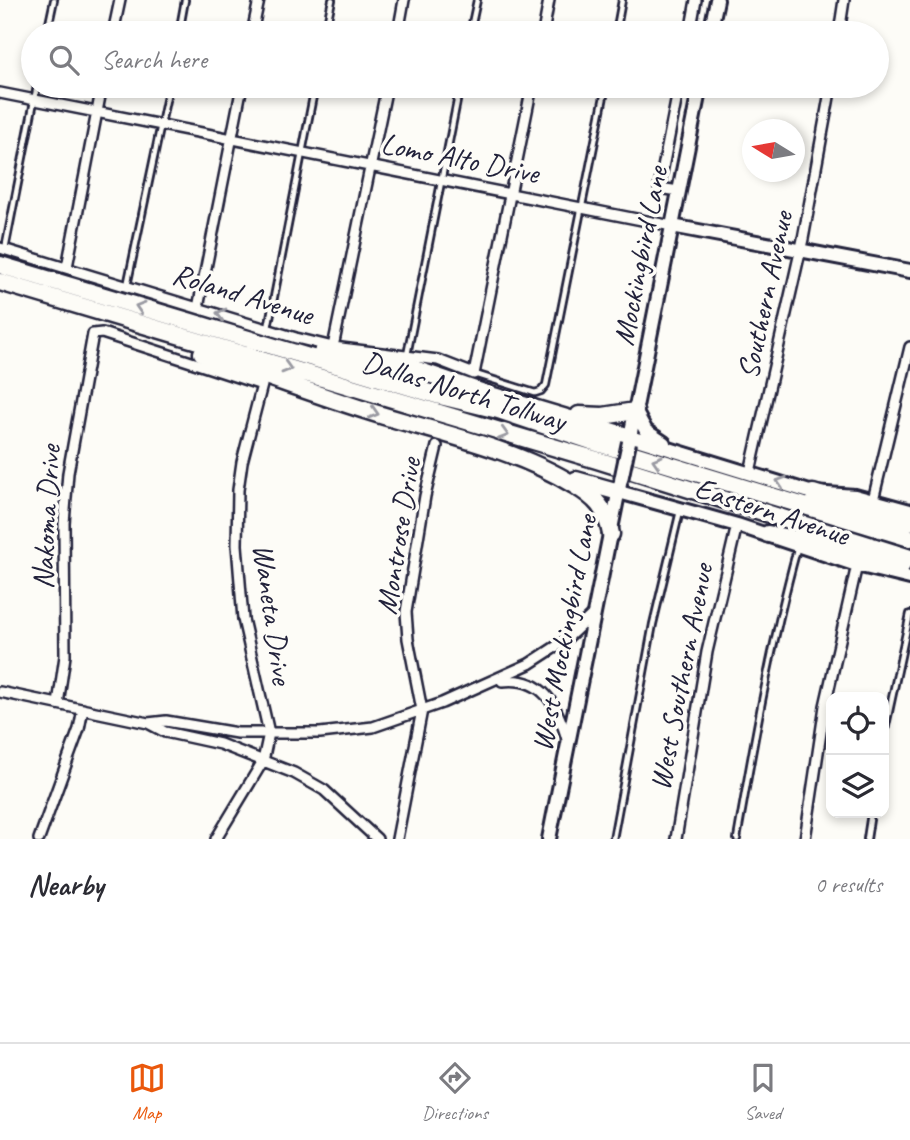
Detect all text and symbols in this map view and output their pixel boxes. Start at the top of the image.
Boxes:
search box [21,21,889,98]
icon: search [45,41,83,79]
text: Search here [101,43,207,76]
north arrow [742,119,805,182]
street label: Lomo Alto Drive [378,124,544,192]
street label: Mockingbird Lane [604,161,676,349]
street label: Southern Avenue [729,206,802,382]
street label: Roland Avenue [168,255,320,334]
one-way arrow [135,301,147,316]
one-way arrow [215,308,227,322]
street label: Dallas North Tollway [358,342,573,441]
one-way arrow [280,359,292,374]
one-way arrow [367,404,379,419]
one-way arrow [498,425,510,440]
street label: Nakoma Drive [23,442,69,590]
street label: Montrose Drive [367,453,429,617]
one-way arrow [651,455,663,470]
street label: Eastern Avenue [690,468,856,554]
one-way arrow [776,476,788,491]
street label: West Mockingbird Lane [522,510,606,754]
street label: Waneta Drive [244,541,302,689]
street label: West Southern Avenue [640,559,722,793]
map controls [826,692,889,818]
button: locate [826,692,889,755]
button: layers [826,755,889,818]
text: Nearby [28,866,104,904]
text: 0 results [815,870,882,899]
tab: Map [128,1059,166,1125]
tab: Directions [422,1059,488,1125]
tab: Saved [744,1059,782,1125]

